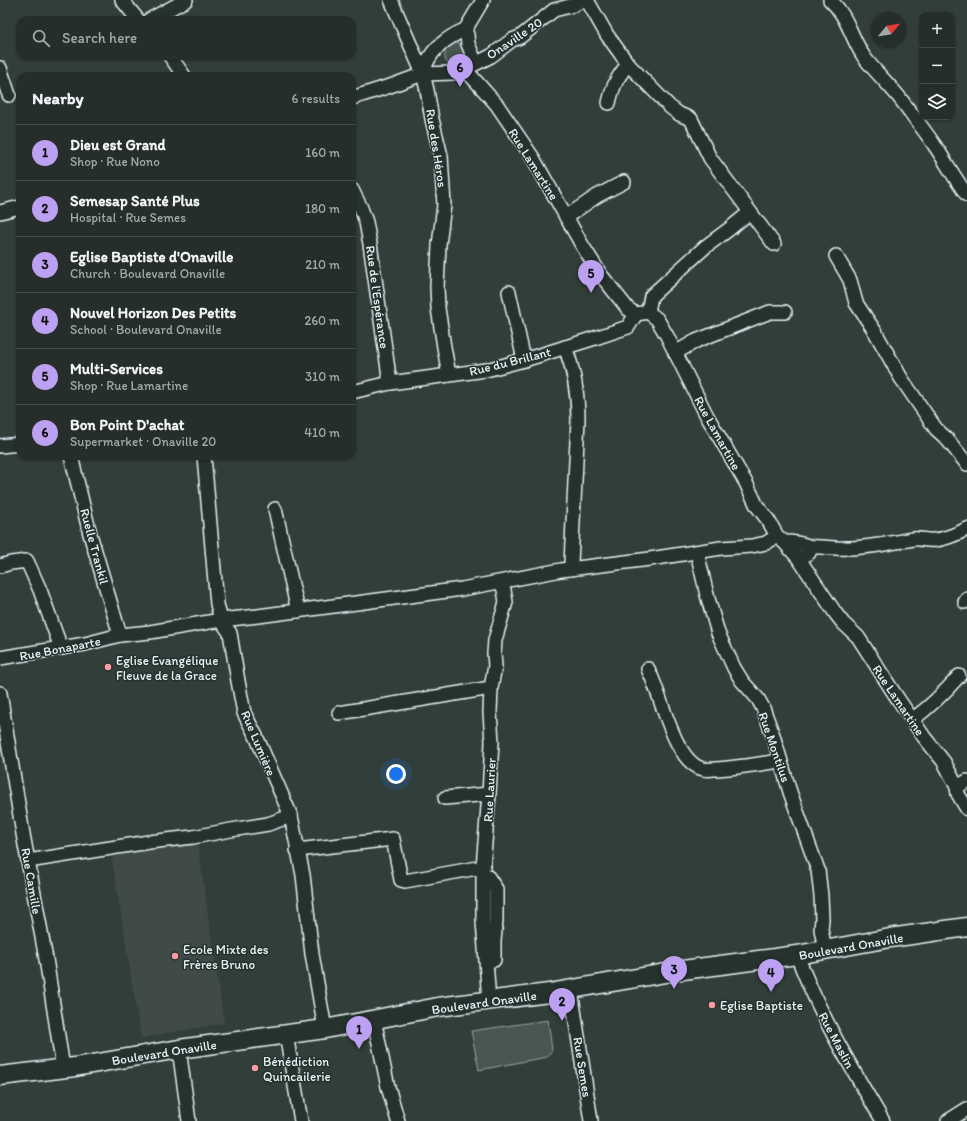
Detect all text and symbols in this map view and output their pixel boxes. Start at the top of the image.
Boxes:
north arrow [871,12,907,48]
map controls [919,12,955,120]
button: + [919,12,955,48]
street label: Onaville 20 [483,14,545,63]
search box [16,16,356,60]
icon: search [30,27,52,49]
text: Search here [62,29,137,47]
button: − [919,48,955,84]
pin: 6 [447,54,473,87]
button: layers [919,84,955,120]
text: Nearby [32,88,84,108]
text: 6 results [292,91,340,106]
street label: Rue des Héros [423,108,450,189]
street label: Rue Lamartine [506,126,562,203]
text: Dieu est Grand [70,136,166,154]
text: 1 [42,145,48,160]
text: 160 m [305,145,340,160]
text: Shop · Rue Nono [70,154,160,169]
text: Semesap Santé Plus [70,192,200,210]
text: 2 [42,201,48,216]
text: 180 m [305,201,340,216]
text: Hospital · Rue Semes [70,210,186,225]
street label: Rue de l'Espérance [363,245,392,350]
text: Eglise Baptiste d'Onaville [70,248,233,266]
text: 3 [41,257,49,272]
text: 210 m [305,257,340,272]
pin: 5 [578,260,604,293]
text: Church · Boulevard Onaville [70,266,225,281]
text: Nouvel Horizon Des Petits [70,304,236,322]
text: 4 [41,313,49,328]
text: 260 m [304,313,340,328]
text: School · Boulevard Onaville [70,322,222,337]
street label: Rue du Brillant [468,344,553,379]
text: Multi-Services [70,360,163,378]
text: 5 [42,369,48,384]
text: 310 m [305,369,340,384]
text: Shop · Rue Lamartine [70,378,188,393]
street label: Rue Lamartine [691,394,744,473]
text: Bon Point D'achat [70,416,184,434]
text: 6 [42,425,48,440]
text: 410 m [304,425,340,440]
text: Supermarket · Onaville 20 [70,434,216,449]
street label: Ruelle Trankil [77,507,112,586]
street label: Rue Bonaparte [18,633,102,664]
place label: Eglise Evangélique Fleuve de la Grace [116,653,218,683]
marker: Eglise Evangélique Fleuve de la Grace [103,662,113,672]
street label: Rue Lamartine [869,662,928,738]
street label: Rue Lumière [238,708,279,778]
street label: Rue Montilus [755,710,794,784]
street label: Rue Laurier [480,757,499,823]
your location [386,764,406,784]
street label: Rue Camille [18,847,45,915]
street label: Boulevard Onaville [798,930,904,963]
place label: Ecole Mixte des Frères Bruno [183,942,269,972]
marker: Ecole Mixte des Frères Bruno [170,951,180,961]
pin: 3 [661,956,687,989]
pin: 4 [758,959,784,992]
street label: Boulevard Onaville [431,988,537,1017]
pin: 2 [549,988,575,1021]
place label: Eglise Baptiste [720,998,803,1013]
marker: Eglise Baptiste [707,1000,717,1010]
street label: Rue Maslin [815,1010,858,1071]
pin: 1 [346,1016,372,1049]
street label: Rue Semes [570,1036,595,1098]
street label: Boulevard Onaville [111,1037,217,1068]
place label: Bénédiction Quincailerie [263,1054,331,1084]
marker: Bénédiction Quincailerie [250,1063,260,1073]

